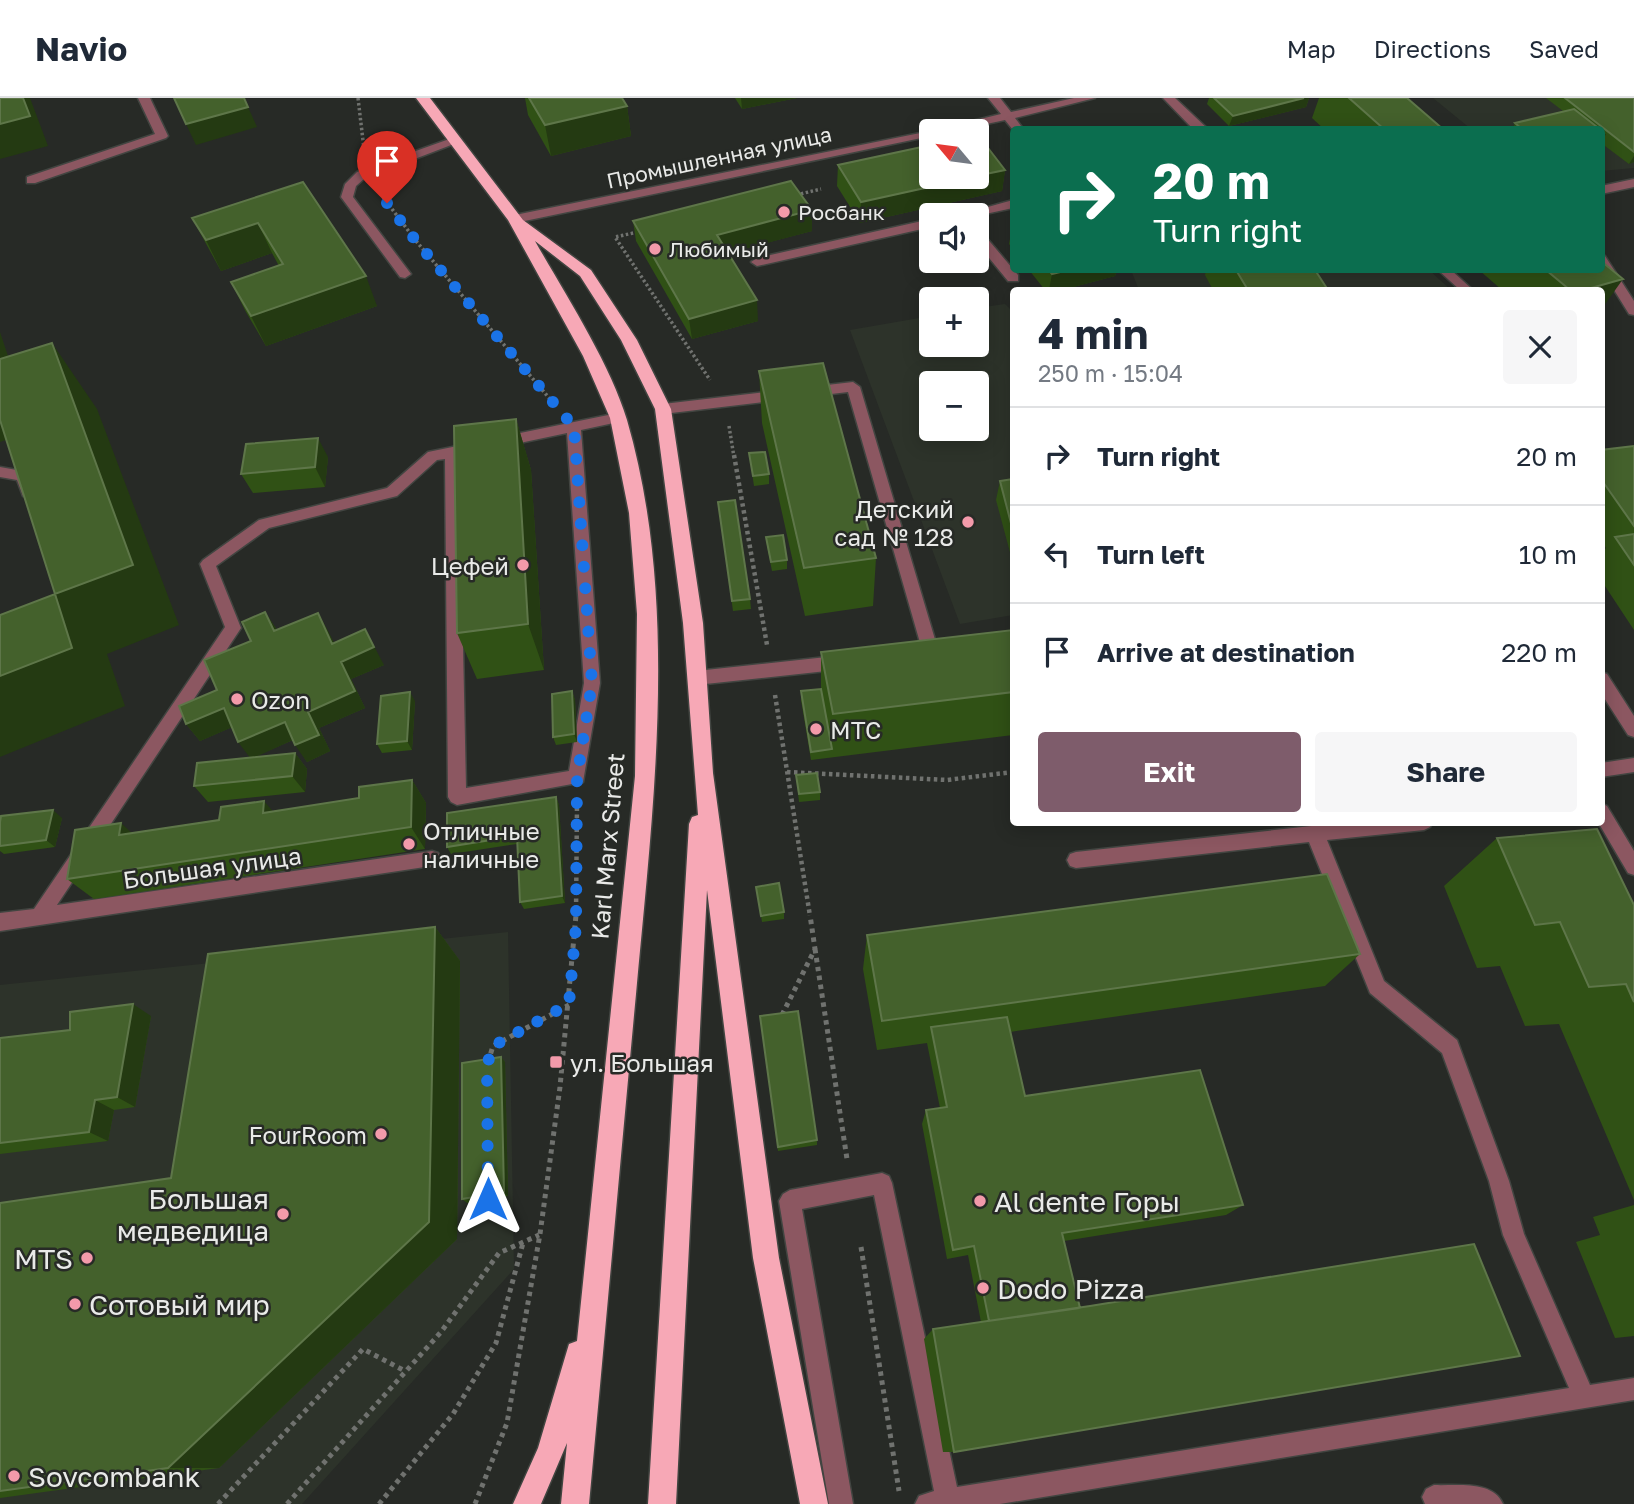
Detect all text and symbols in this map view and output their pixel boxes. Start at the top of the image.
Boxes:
text: Navio [35,29,127,68]
text: Map [1287,34,1336,63]
text: Directions [1374,34,1491,63]
text: Saved [1529,34,1599,63]
north arrow [919,119,989,189]
map controls [919,119,989,441]
street label: Промышленная улица [604,120,834,194]
pin [357,131,417,203]
icon: arrive [368,142,406,180]
text: 20 m [1153,151,1270,210]
icon: right [1038,154,1129,245]
place label: Росбанк [798,199,885,225]
button: sound [919,203,989,273]
marker: Росбанк [776,204,792,220]
text: Turn right [1153,211,1302,249]
place label: Любимый [669,236,769,262]
marker: Любимый [647,241,663,257]
button: + [919,287,989,357]
text: 4 min [1038,308,1148,358]
button: close [1503,310,1577,384]
text: 250 m · 15:04 [1038,359,1183,387]
button: − [919,371,989,441]
icon: right [1038,437,1076,475]
text: Turn right [1097,441,1220,472]
text: 20 m [1516,441,1577,472]
place label: Детский сад № 128 [834,494,954,551]
marker: Детский сад № 128 [960,514,976,530]
icon: left [1038,535,1076,573]
text: Turn left [1097,539,1205,570]
text: 10 m [1519,539,1577,570]
place label: Цефей [431,551,509,580]
marker: Цефей [515,557,531,573]
icon: arrive [1038,633,1076,671]
text: Arrive at destination [1097,637,1355,668]
text: 220 m [1501,637,1577,668]
place label: Ozon [251,685,310,714]
marker: Ozon [229,691,245,707]
place label: МТС [830,715,881,744]
marker: МТС [808,721,824,737]
button: Exit [1038,732,1301,812]
button: Share [1315,732,1577,812]
street label: Karl Marx Street [584,752,630,940]
place label: Отличные наличные [423,816,540,873]
marker: Отличные наличные [401,836,417,852]
street label: Большая улица [121,840,303,894]
place label: ул. Большая [570,1048,714,1077]
marker: ул. Большая [548,1054,564,1070]
place label: FourRoom [249,1120,367,1149]
marker: FourRoom [373,1126,389,1142]
position arrow [451,1162,525,1236]
place label: Большая медведица [117,1182,269,1247]
place label: Al dente Горы [994,1185,1180,1218]
marker: Al dente Горы [972,1193,988,1209]
marker: Большая медведица [275,1206,291,1222]
place label: MTS [14,1242,73,1275]
marker: MTS [79,1250,95,1266]
place label: Dodo Pizza [997,1272,1145,1305]
marker: Dodo Pizza [975,1280,991,1296]
place label: Сотовый мир [89,1288,270,1321]
marker: Сотовый мир [67,1296,83,1312]
place label: Sovcombank [28,1460,200,1493]
marker: Sovcombank [6,1468,22,1484]

